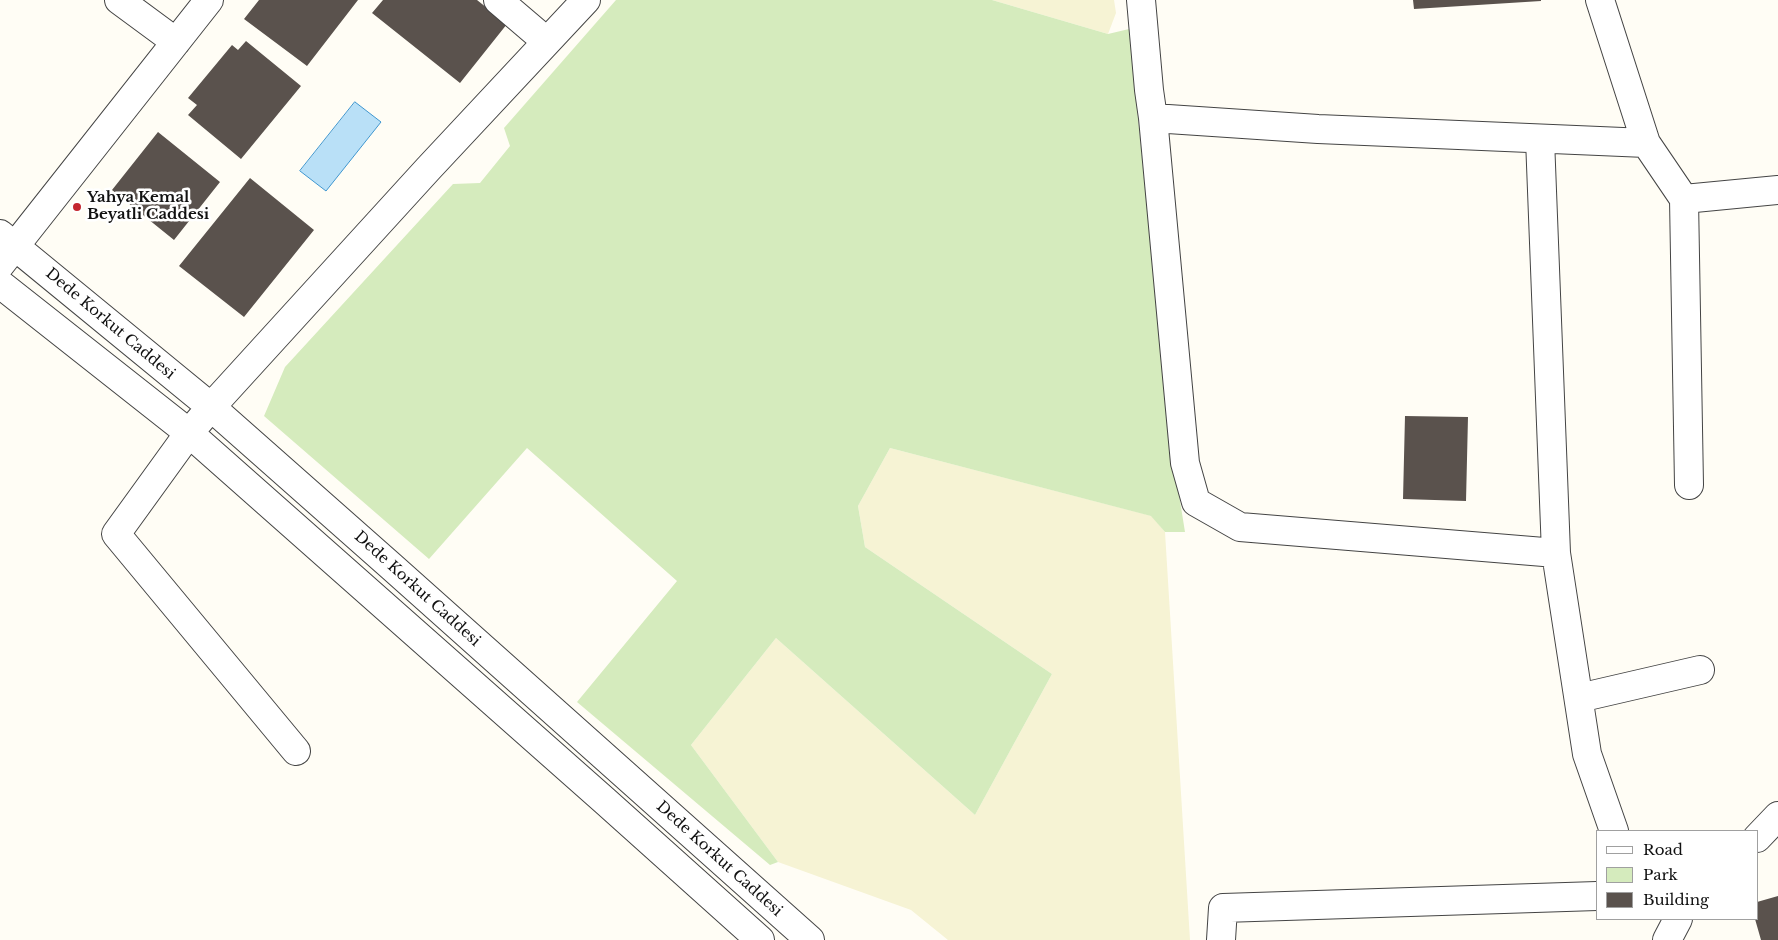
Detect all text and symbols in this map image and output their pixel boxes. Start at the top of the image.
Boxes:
place label: Yahya Kemal Beyatli Caddesi [87,189,209,224]
marker: Yahya Kemal Beyatli Caddesi [71,201,83,213]
street label: Dede Korkut Caddesi [42,265,178,383]
street label: Dede Korkut Caddesi [350,528,484,650]
street label: Dede Korkut Caddesi [652,798,786,920]
legend [1596,830,1758,920]
text: Road [1643,840,1683,859]
text: Park [1643,865,1678,884]
text: Building [1643,890,1709,909]

